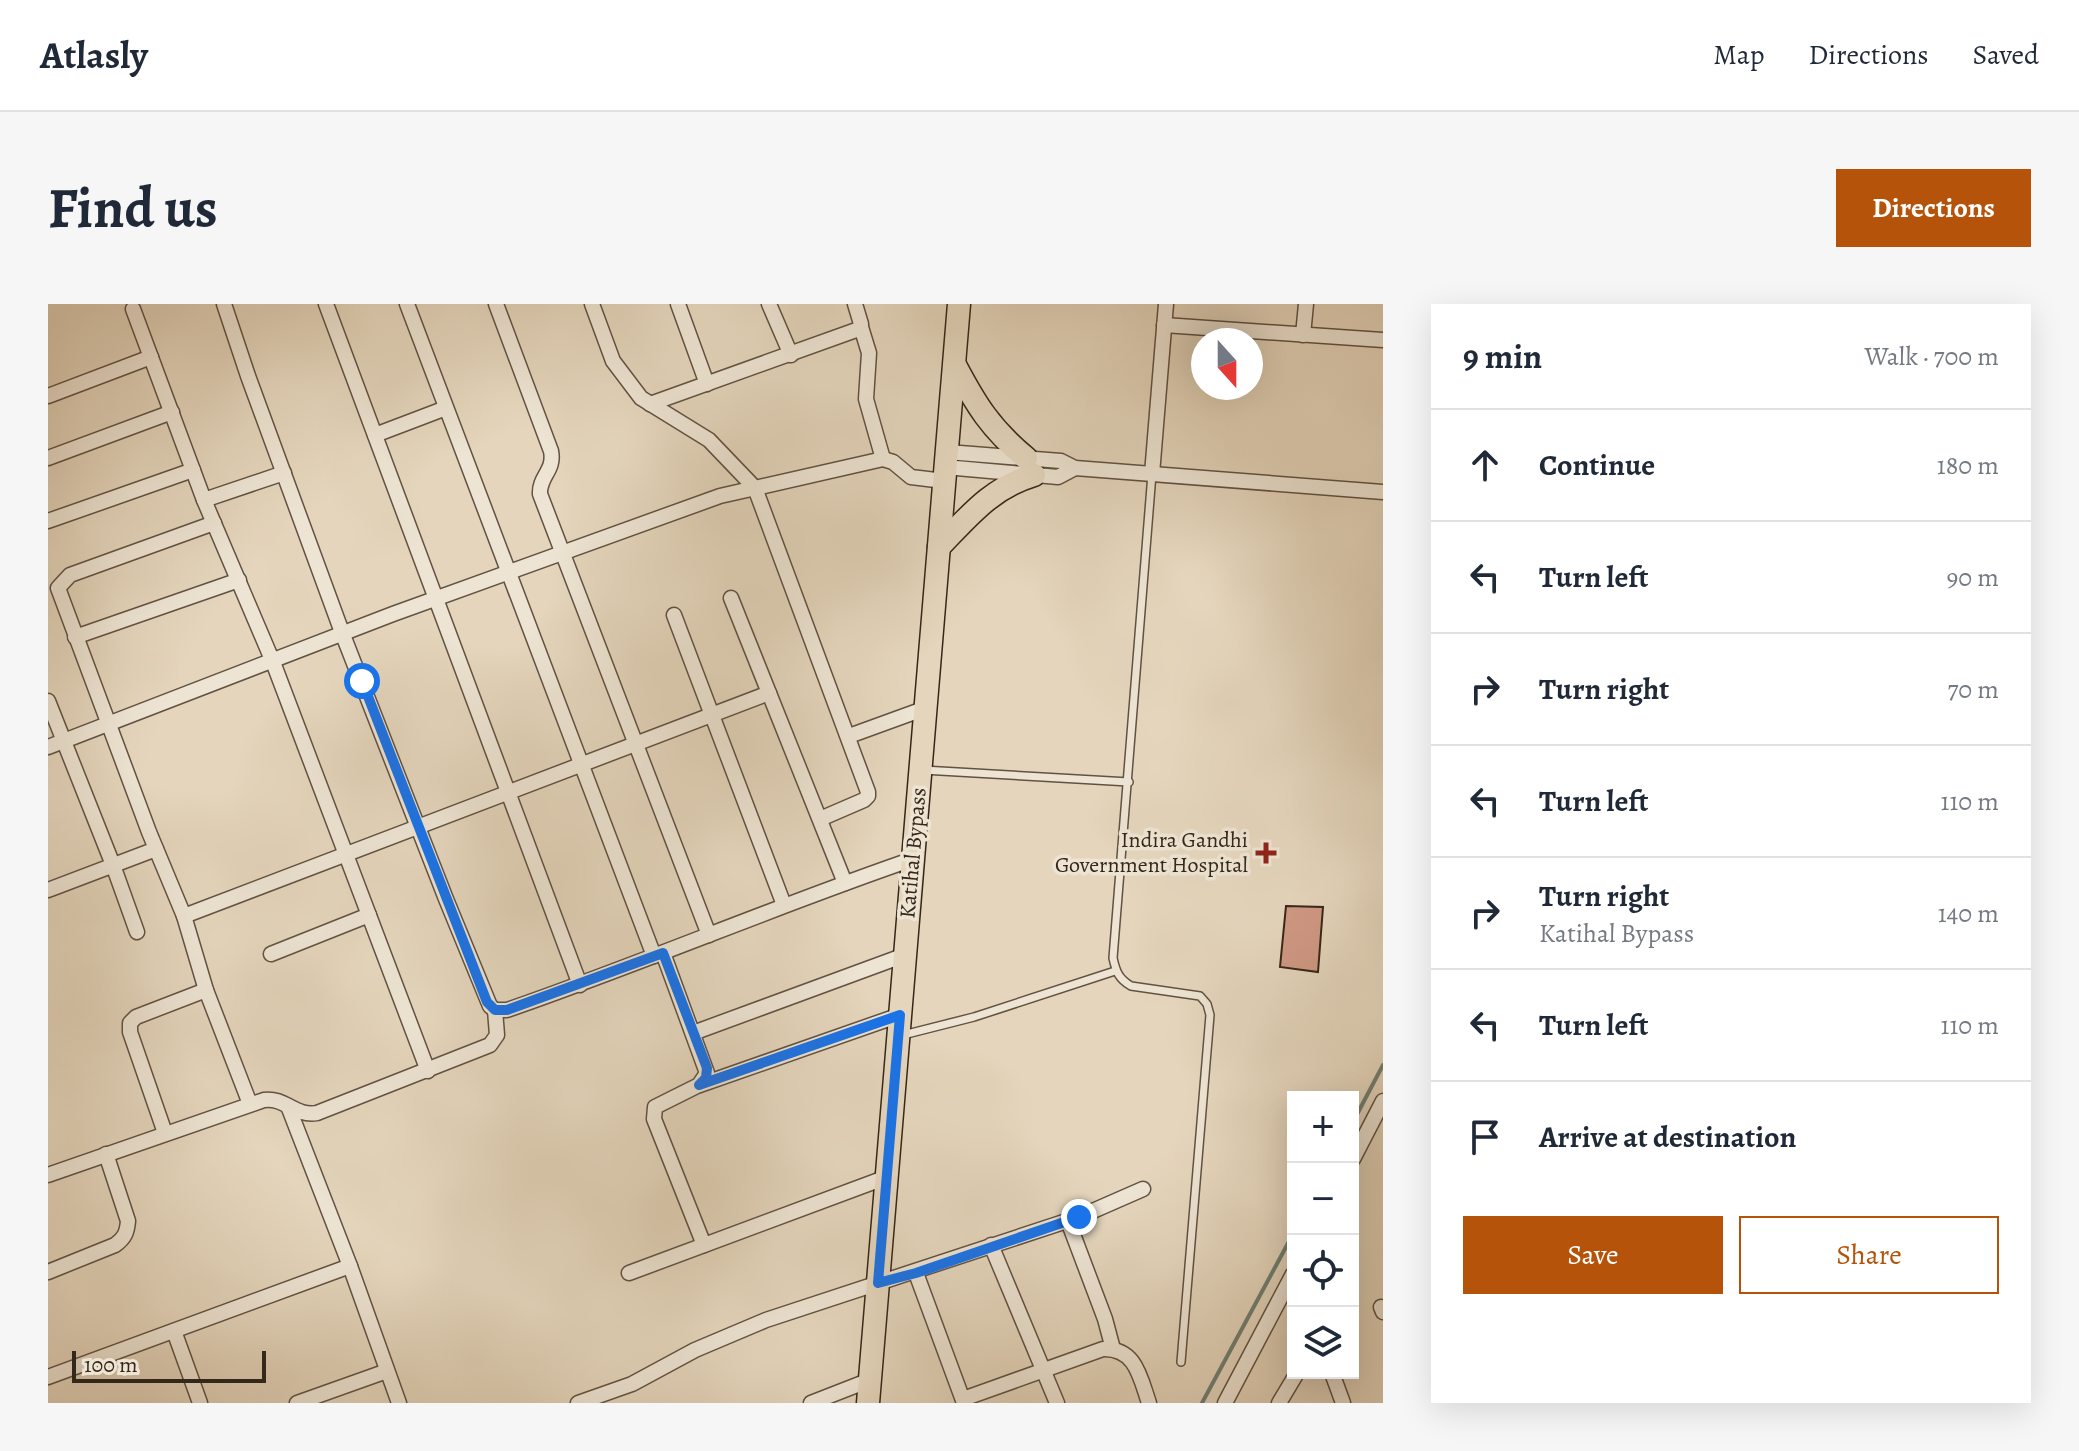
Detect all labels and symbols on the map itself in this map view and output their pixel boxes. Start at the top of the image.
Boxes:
north arrow [1191,328,1263,400]
route start [344,663,380,699]
street label: Katihal Bypass [892,786,934,920]
place label: Indira Gandhi Government Hospital [1055,825,1248,880]
marker: Indira Gandhi Government Hospital [1255,842,1277,864]
route end [1061,1199,1097,1235]
scale bar [72,1347,266,1383]

